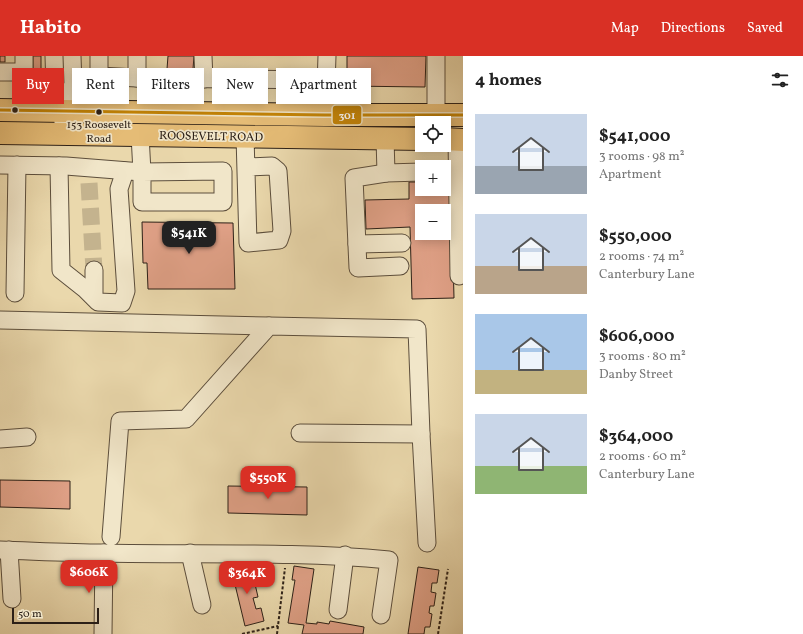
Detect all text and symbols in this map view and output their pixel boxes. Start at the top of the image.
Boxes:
text: Habito [20,15,81,41]
text: Map [611,19,639,38]
text: Directions [661,19,725,38]
text: Saved [747,19,783,38]
chip: Buy [12,68,64,104]
chip: Rent [72,68,129,104]
chip: Filters [137,68,204,104]
chip: New [212,68,268,104]
chip: Apartment [276,68,371,104]
text: 4 homes [475,69,542,92]
icon: filters [769,69,791,91]
unlabelled marker [10,105,20,115]
line badge: 301 [332,105,362,125]
marker: 153 Roosevelt Road [94,107,104,117]
text: 301 [339,109,355,124]
map controls [415,116,451,240]
button: locate [415,116,451,152]
place label: 153 Roosevelt Road [67,118,131,147]
text: $541,000 [599,125,670,148]
street label: ROOSEVELT ROAD [159,128,263,146]
icon: home [507,130,555,178]
text: 3 rooms · 98 m² [599,148,685,166]
button: + [415,160,451,196]
text: Apartment [599,166,662,184]
button: − [415,204,451,240]
pin: $541K [161,221,217,255]
text: $541K [171,225,207,243]
text: $550,000 [599,225,672,248]
icon: home [507,230,555,278]
text: 2 rooms · 74 m² [599,248,684,266]
text: Canterbury Lane [599,266,695,284]
text: $606,000 [599,325,674,348]
icon: home [507,330,555,378]
text: 3 rooms · 80 m² [599,348,686,366]
text: Danby Street [599,366,673,384]
text: $364,000 [599,425,673,448]
icon: home [507,430,555,478]
text: 2 rooms · 60 m² [599,448,686,466]
pin: $550K [240,466,296,500]
text: Canterbury Lane [599,466,695,484]
text: $550K [249,470,287,488]
pin: $606K [61,560,117,594]
pin: $364K [219,561,275,595]
text: $606K [69,564,109,582]
text: $364K [228,565,266,583]
scale bar [12,606,99,625]
text: 50 m [18,607,42,622]

